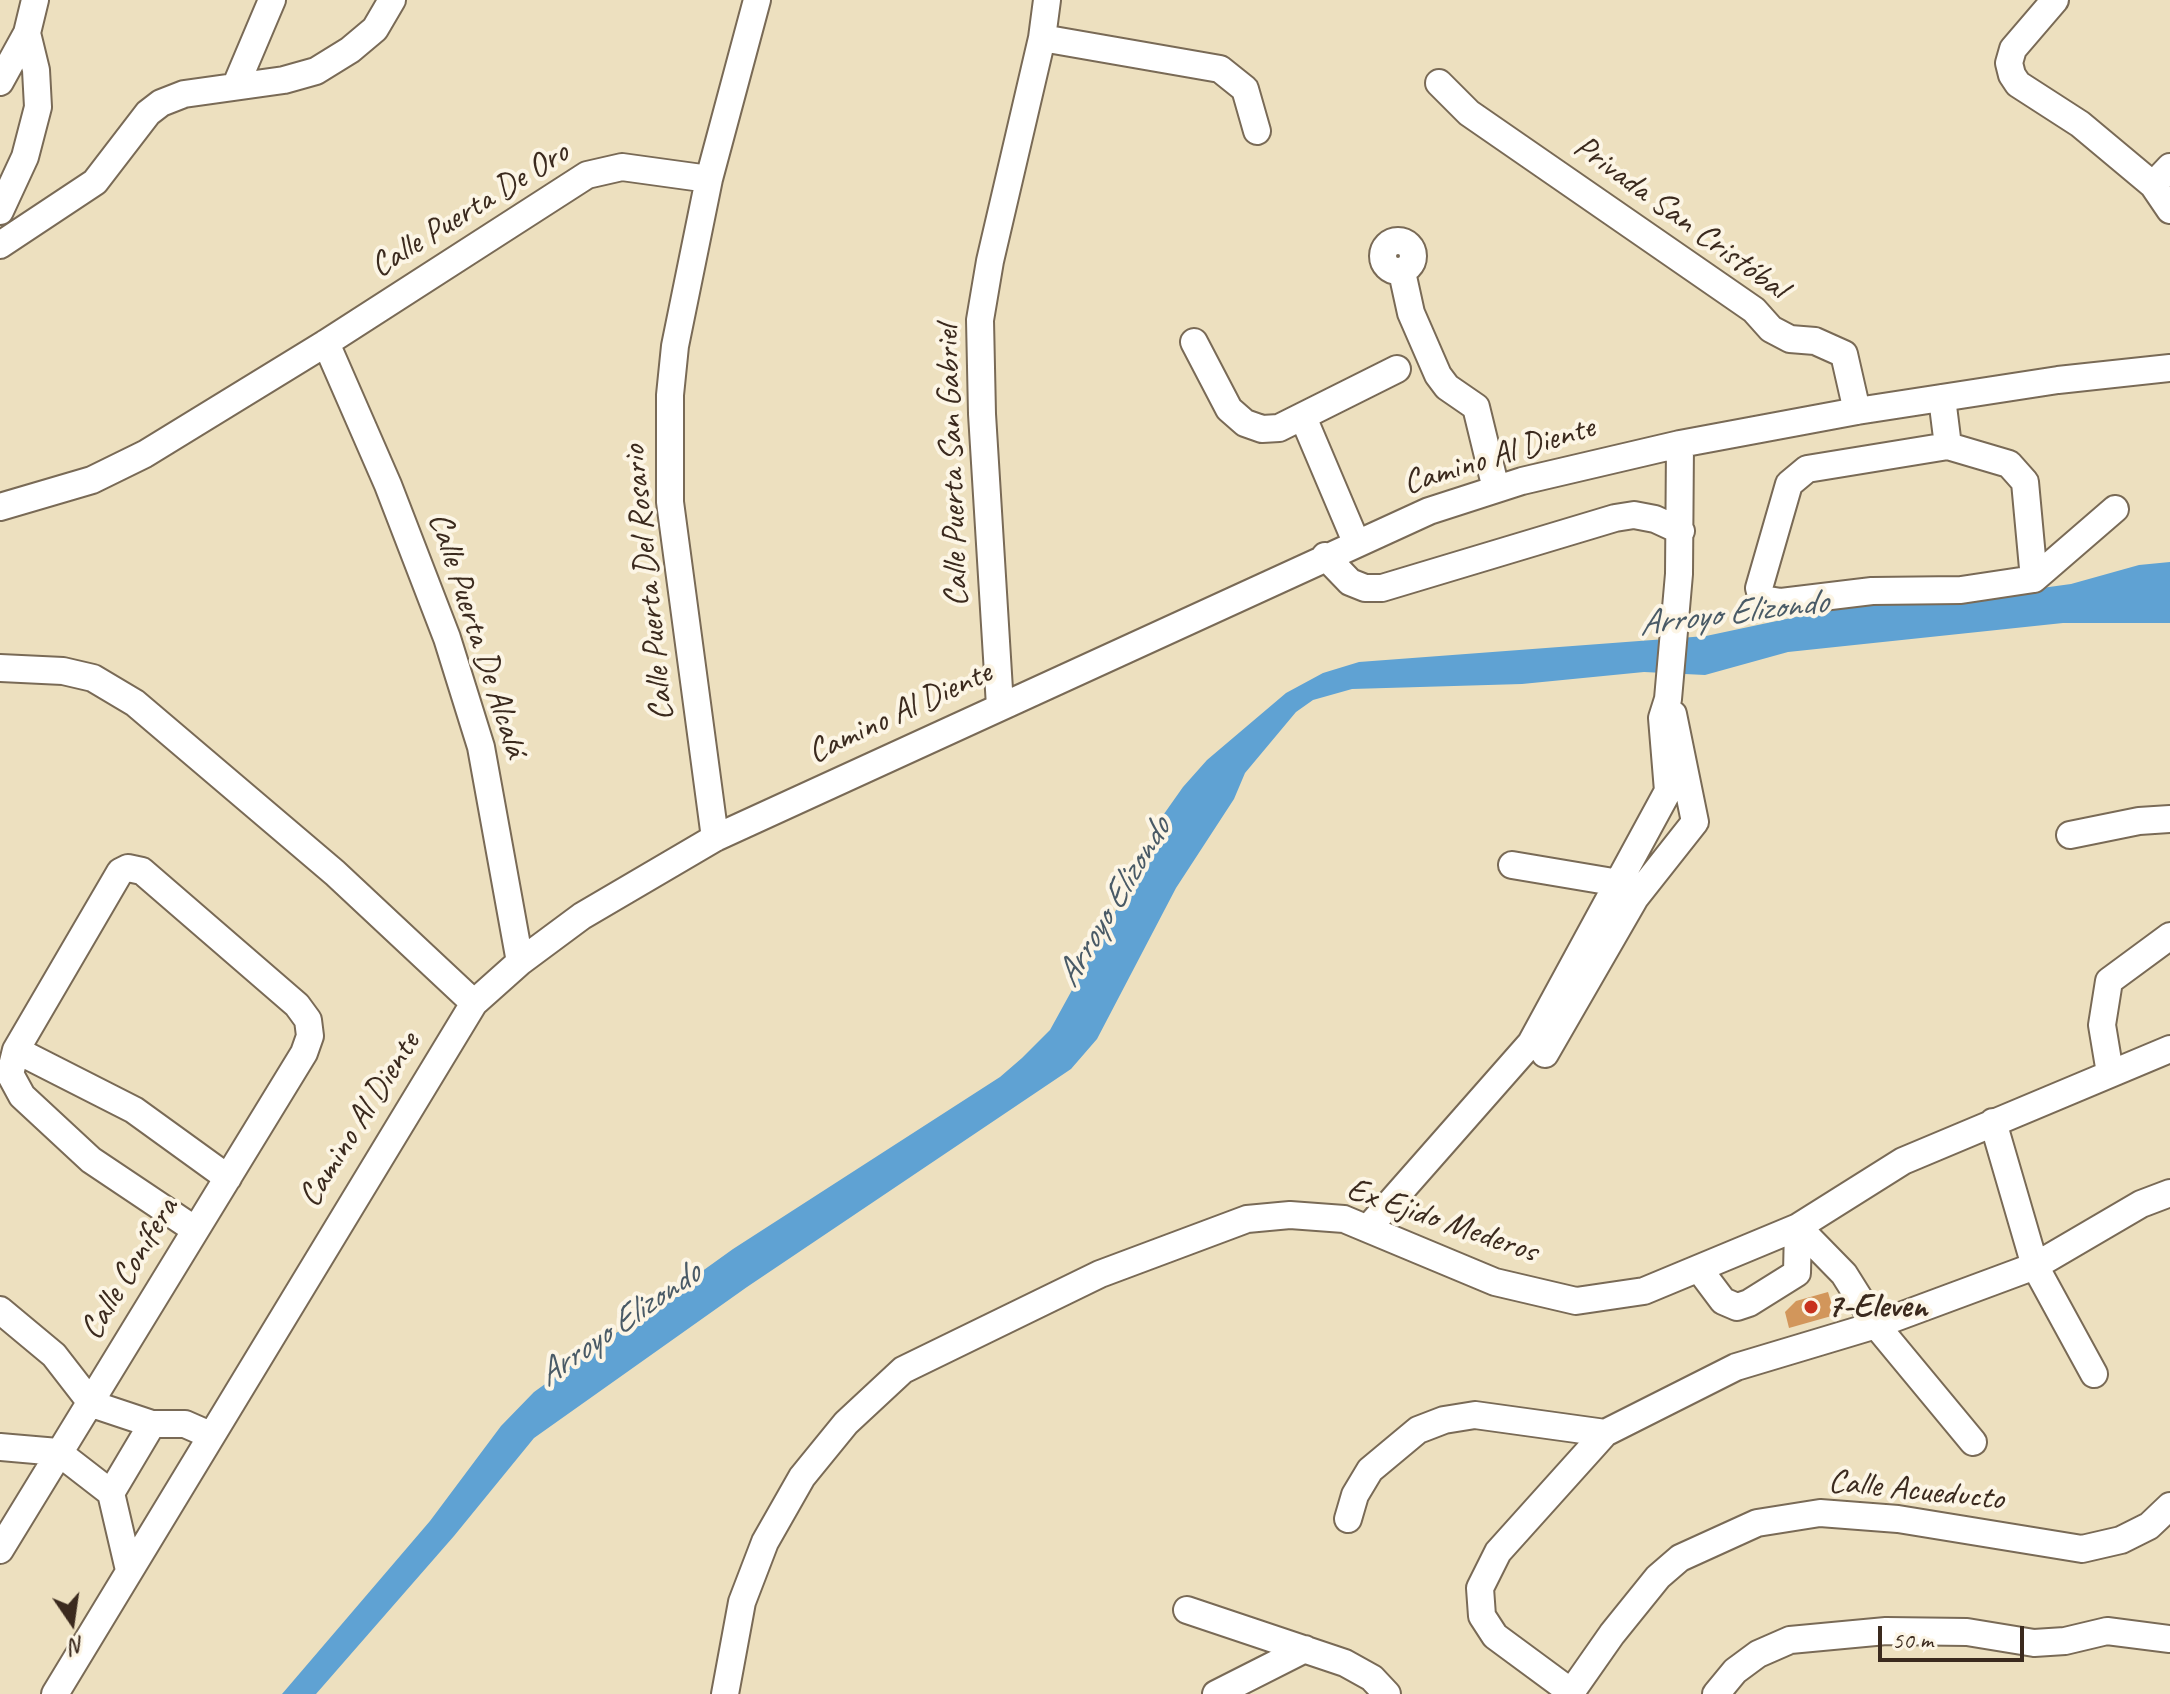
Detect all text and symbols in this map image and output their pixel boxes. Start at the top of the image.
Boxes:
street label: Privada San Cristóbal [1565,127,1795,309]
street label: Calle Puerta De Oro [363,133,577,287]
street label: Calle Puerta San Gabriel [928,324,978,608]
street label: Camino Al Diente [1398,408,1600,504]
street label: Calle Puerta Del Rosario [614,443,684,723]
street label: Calle Puerta De Alcalá [418,507,536,763]
water label: Arroyo Elizondo [1637,581,1829,647]
street label: Camino Al Diente [802,653,998,773]
water label: Arroyo Elizondo [1047,811,1181,995]
street label: Camino Al Diente [290,1025,430,1215]
street label: Ex Ejido Mederos [1341,1169,1543,1273]
street label: Calle Conífera [72,1191,188,1347]
water label: Arroyo Elizondo [529,1253,709,1397]
place label: 7-Eleven [1827,1287,1927,1327]
marker: 7-Eleven [1802,1298,1820,1316]
street label: Calle Acueducto [1826,1461,2006,1521]
north arrow [32,1582,112,1662]
scale bar [1882,1610,2028,1660]
text: 50 m [1892,1625,1933,1655]
text: N [68,1630,87,1661]

